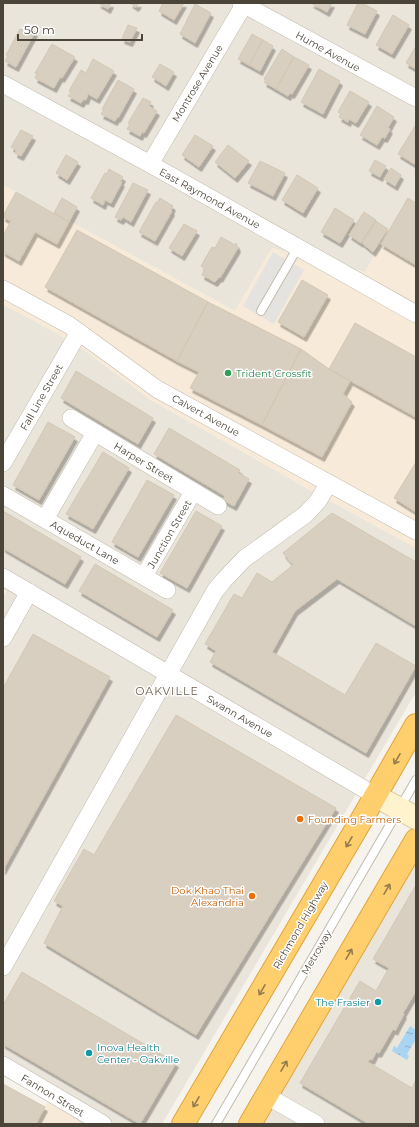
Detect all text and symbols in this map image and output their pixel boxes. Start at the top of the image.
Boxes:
scale bar [18,16,142,42]
text: 50 m [24,22,55,37]
street label: Hume Avenue [293,28,362,75]
street label: Montrose Avenue [169,42,226,124]
street label: East Raymond Avenue [157,165,262,232]
street label: Fall Line Street [17,362,66,433]
place label: Trident Crossfit [236,367,312,380]
marker: Trident Crossfit [223,368,233,378]
street label: Calvert Avenue [170,391,242,439]
street label: Harper Street [111,439,176,485]
street label: Junction Street [144,498,194,572]
street label: Aqueduct Lane [48,518,121,567]
district label: OAKVILLE [135,684,199,698]
street label: Swann Avenue [204,692,275,741]
one-way arrow [392,753,400,765]
place label: Founding Farmers [308,813,401,826]
marker: Founding Farmers [295,814,305,824]
one-way arrow [344,836,352,848]
street label: Richmond Highway [270,878,331,972]
one-way arrow [384,883,392,895]
place label: Dok Khao Thai Alexandria [171,884,244,909]
marker: Dok Khao Thai Alexandria [247,891,257,901]
street label: Metroway [298,927,335,977]
one-way arrow [346,948,354,960]
one-way arrow [257,984,265,996]
place label: The Frasier [315,996,370,1009]
marker: The Frasier [373,997,383,1007]
place label: Inova Health Center - Oakville [97,1041,179,1066]
marker: Inova Health Center - Oakville [84,1048,94,1058]
one-way arrow [280,1060,288,1072]
street label: Fannon Street [19,1071,87,1119]
one-way arrow [191,1096,199,1108]

